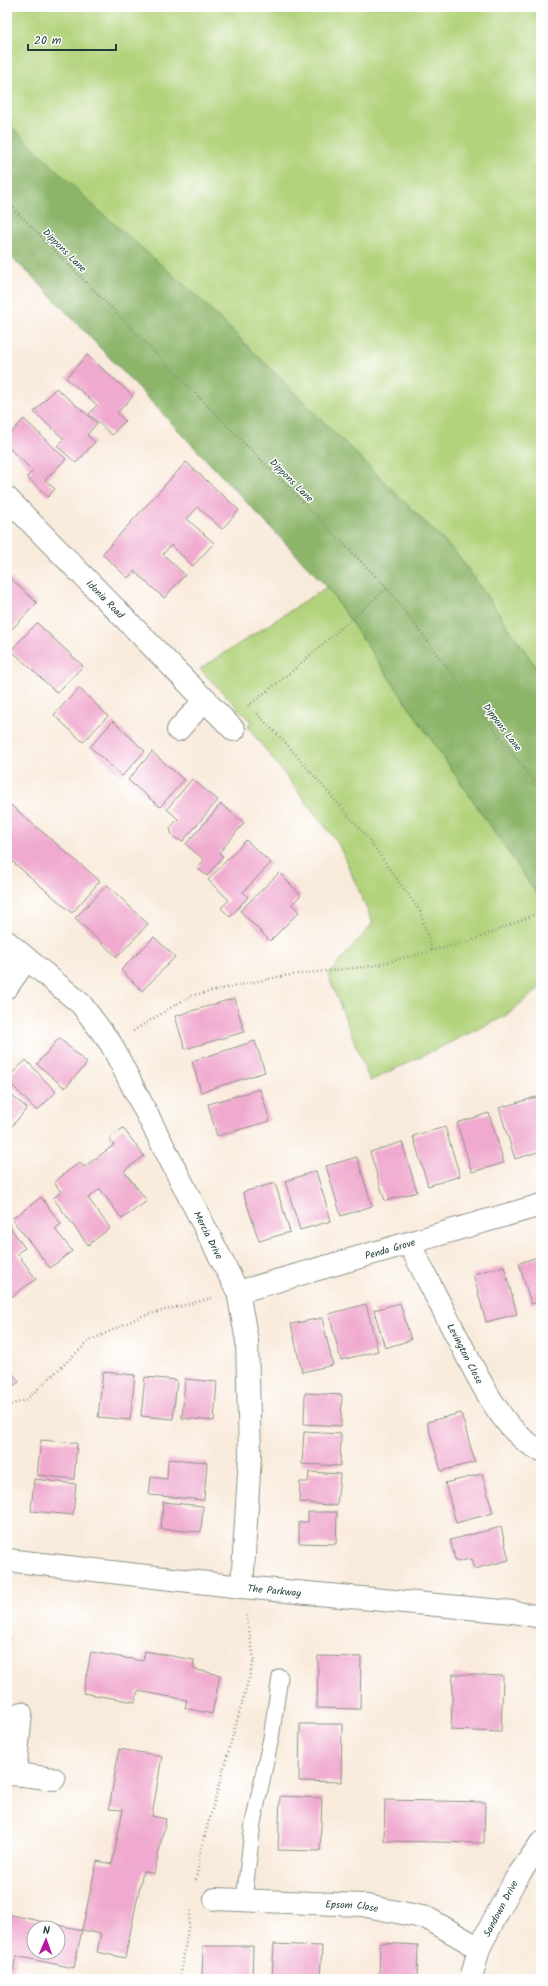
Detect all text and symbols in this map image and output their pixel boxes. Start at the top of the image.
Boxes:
scale bar [28,26,116,52]
text: 20 m [34,31,62,50]
street label: Dippons Lane [39,225,90,277]
street label: Dippons Lane [266,455,317,507]
street label: Idonia Road [82,576,129,623]
street label: Dippons Lane [479,700,526,755]
street label: Mercia Drive [189,1208,227,1263]
street label: Penda Grove [363,1234,418,1264]
street label: Levington Close [442,1321,487,1387]
street label: The Parkway [247,1581,302,1601]
street label: Sandown Drive [479,1877,523,1940]
street label: Epsom Close [325,1897,380,1917]
north arrow [26,1920,66,1960]
text: N [43,1922,50,1940]

